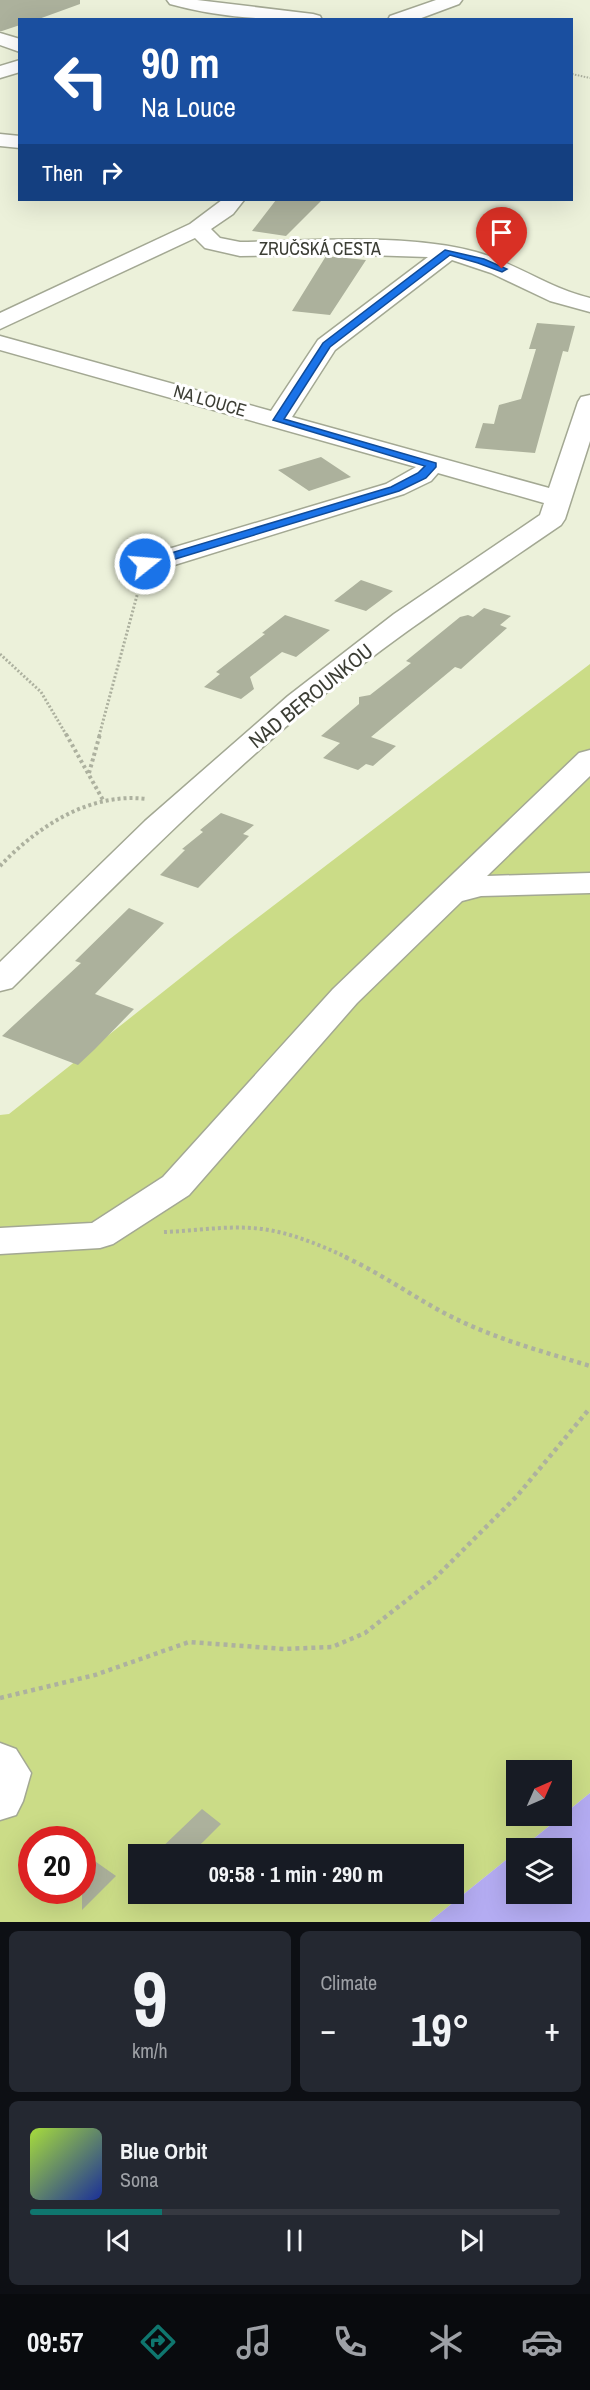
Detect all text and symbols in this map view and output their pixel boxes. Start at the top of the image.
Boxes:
text: 90 m [141,35,220,91]
icon: left [42,42,120,120]
text: Na Louce [141,89,236,125]
icon: right [95,156,128,189]
text: Then [42,158,83,188]
pin [476,207,527,269]
icon: arrive [485,216,518,249]
street label: ZRUČSKÁ CESTA [259,236,381,261]
street label: NA LOUCE [171,378,249,423]
position arrow [113,532,177,596]
street label: NAD BEROUNKOU [242,636,379,755]
north arrow [506,1760,572,1826]
map controls [506,1760,572,1904]
speed limit sign: 20 [18,1826,96,1904]
button: layers [506,1838,572,1904]
text: 09:58 · 1 min · 290 m [209,1859,383,1889]
text: 9 [132,1945,168,2050]
text: Climate [321,1969,377,1996]
text: 19° [411,1999,470,2060]
text: − [321,2007,336,2051]
text: + [544,2007,560,2051]
text: km/h [132,2037,168,2064]
text: Blue Orbit [120,2136,207,2166]
text: Sona [120,2166,158,2193]
icon: previous [102,2224,135,2257]
icon: pause [278,2224,311,2257]
icon: next [455,2224,488,2257]
icon: directions [137,2321,179,2363]
icon: music [233,2321,275,2363]
icon: phone [329,2321,371,2363]
icon: climate [425,2321,467,2363]
icon: car [521,2321,563,2363]
text: 09:57 [27,2324,84,2360]

